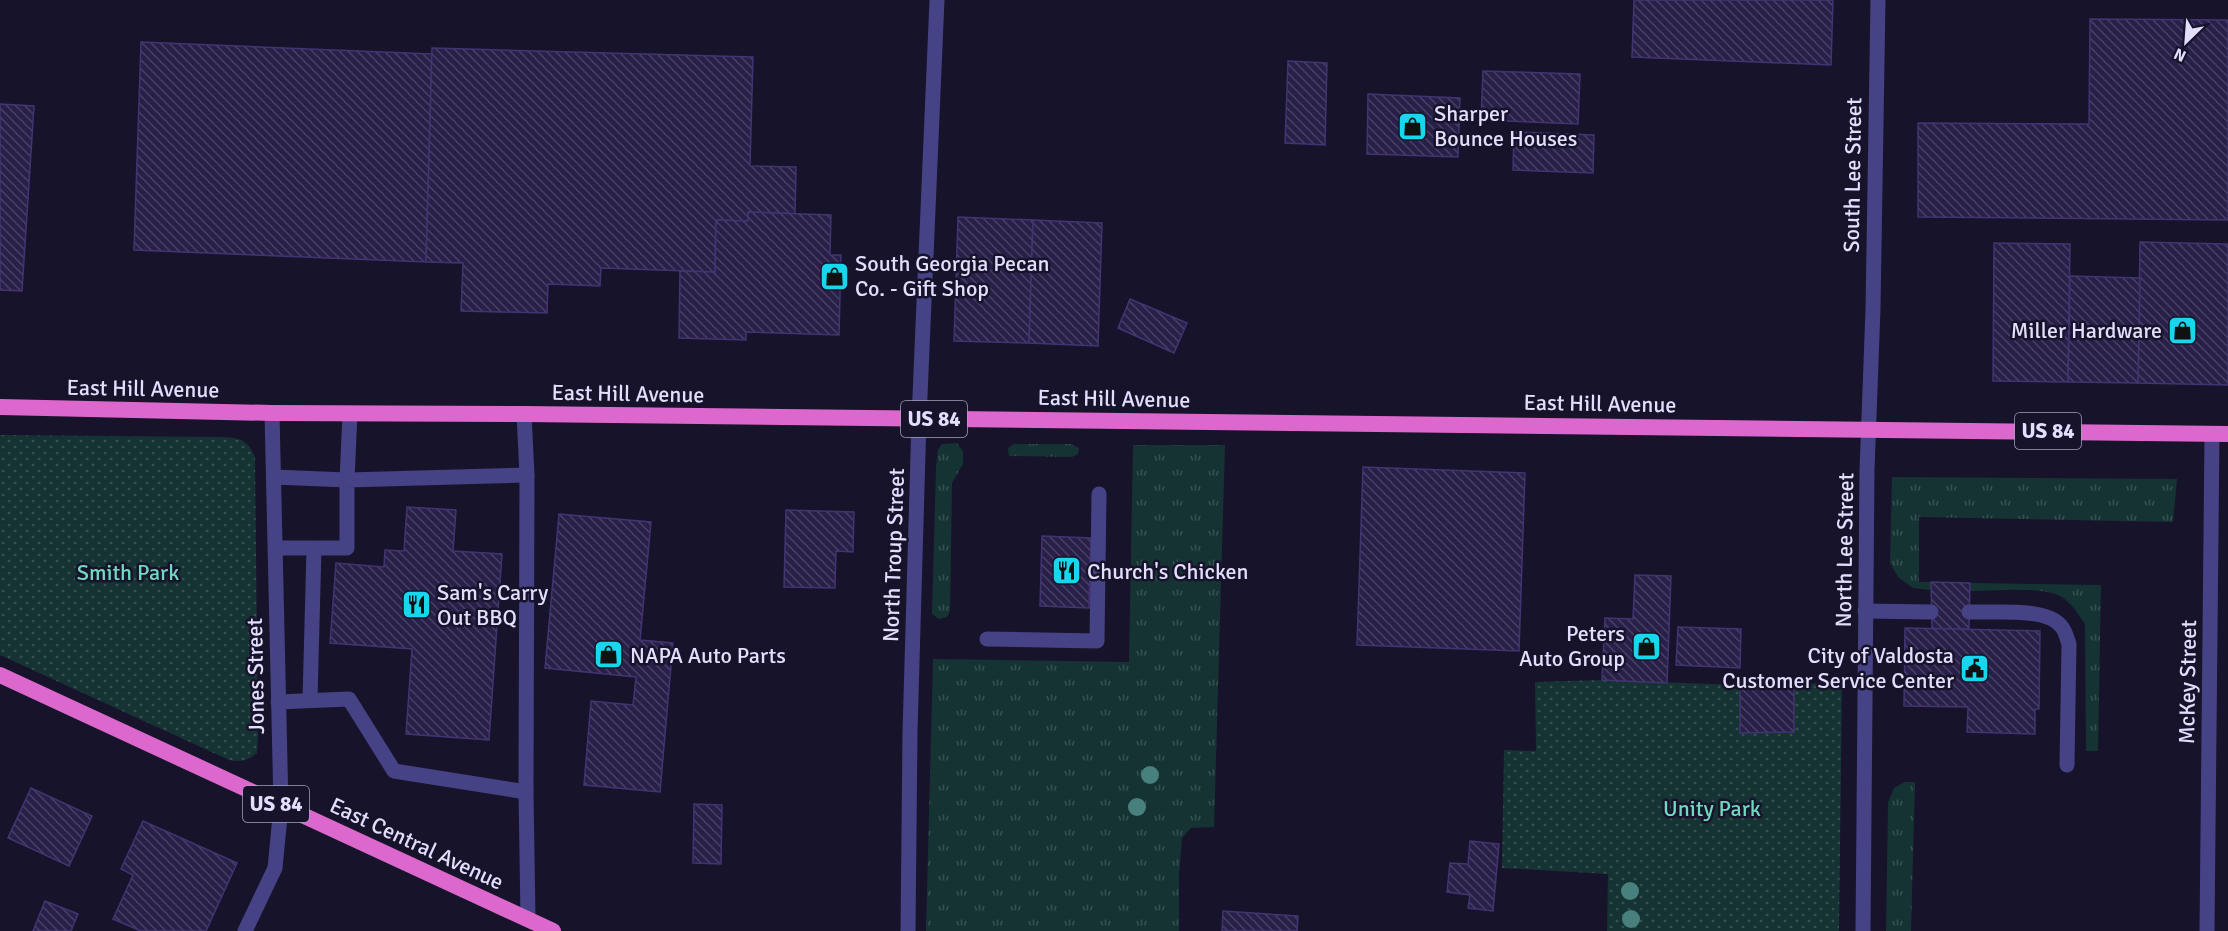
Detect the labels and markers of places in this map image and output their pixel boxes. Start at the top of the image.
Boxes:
place label: Sharper Bounce Houses [1434,100,1577,152]
shop icon: Sharper Bounce Houses [1397,110,1429,142]
place label: South Georgia Pecan Co. - Gift Shop [855,250,1050,302]
shop icon: South Georgia Pecan Co. - Gift Shop [818,260,850,292]
shop icon: Miller Hardware [2167,314,2199,346]
place label: Miller Hardware [2011,317,2162,344]
restaurant icon: Church's Chicken [1050,555,1082,587]
place label: Church's Chicken [1087,558,1249,585]
place label: Sam's Carry Out BBQ [437,579,549,631]
restaurant icon: Sam's Carry Out BBQ [400,589,432,621]
place label: Peters Auto Group [1519,620,1625,672]
shop icon: Peters Auto Group [1630,630,1662,662]
shop icon: NAPA Auto Parts [593,639,625,671]
place label: NAPA Auto Parts [630,642,786,669]
place label: City of Valdosta Customer Service Center [1722,642,1954,694]
public building icon: City of Valdosta Customer Service Center [1959,652,1991,684]

